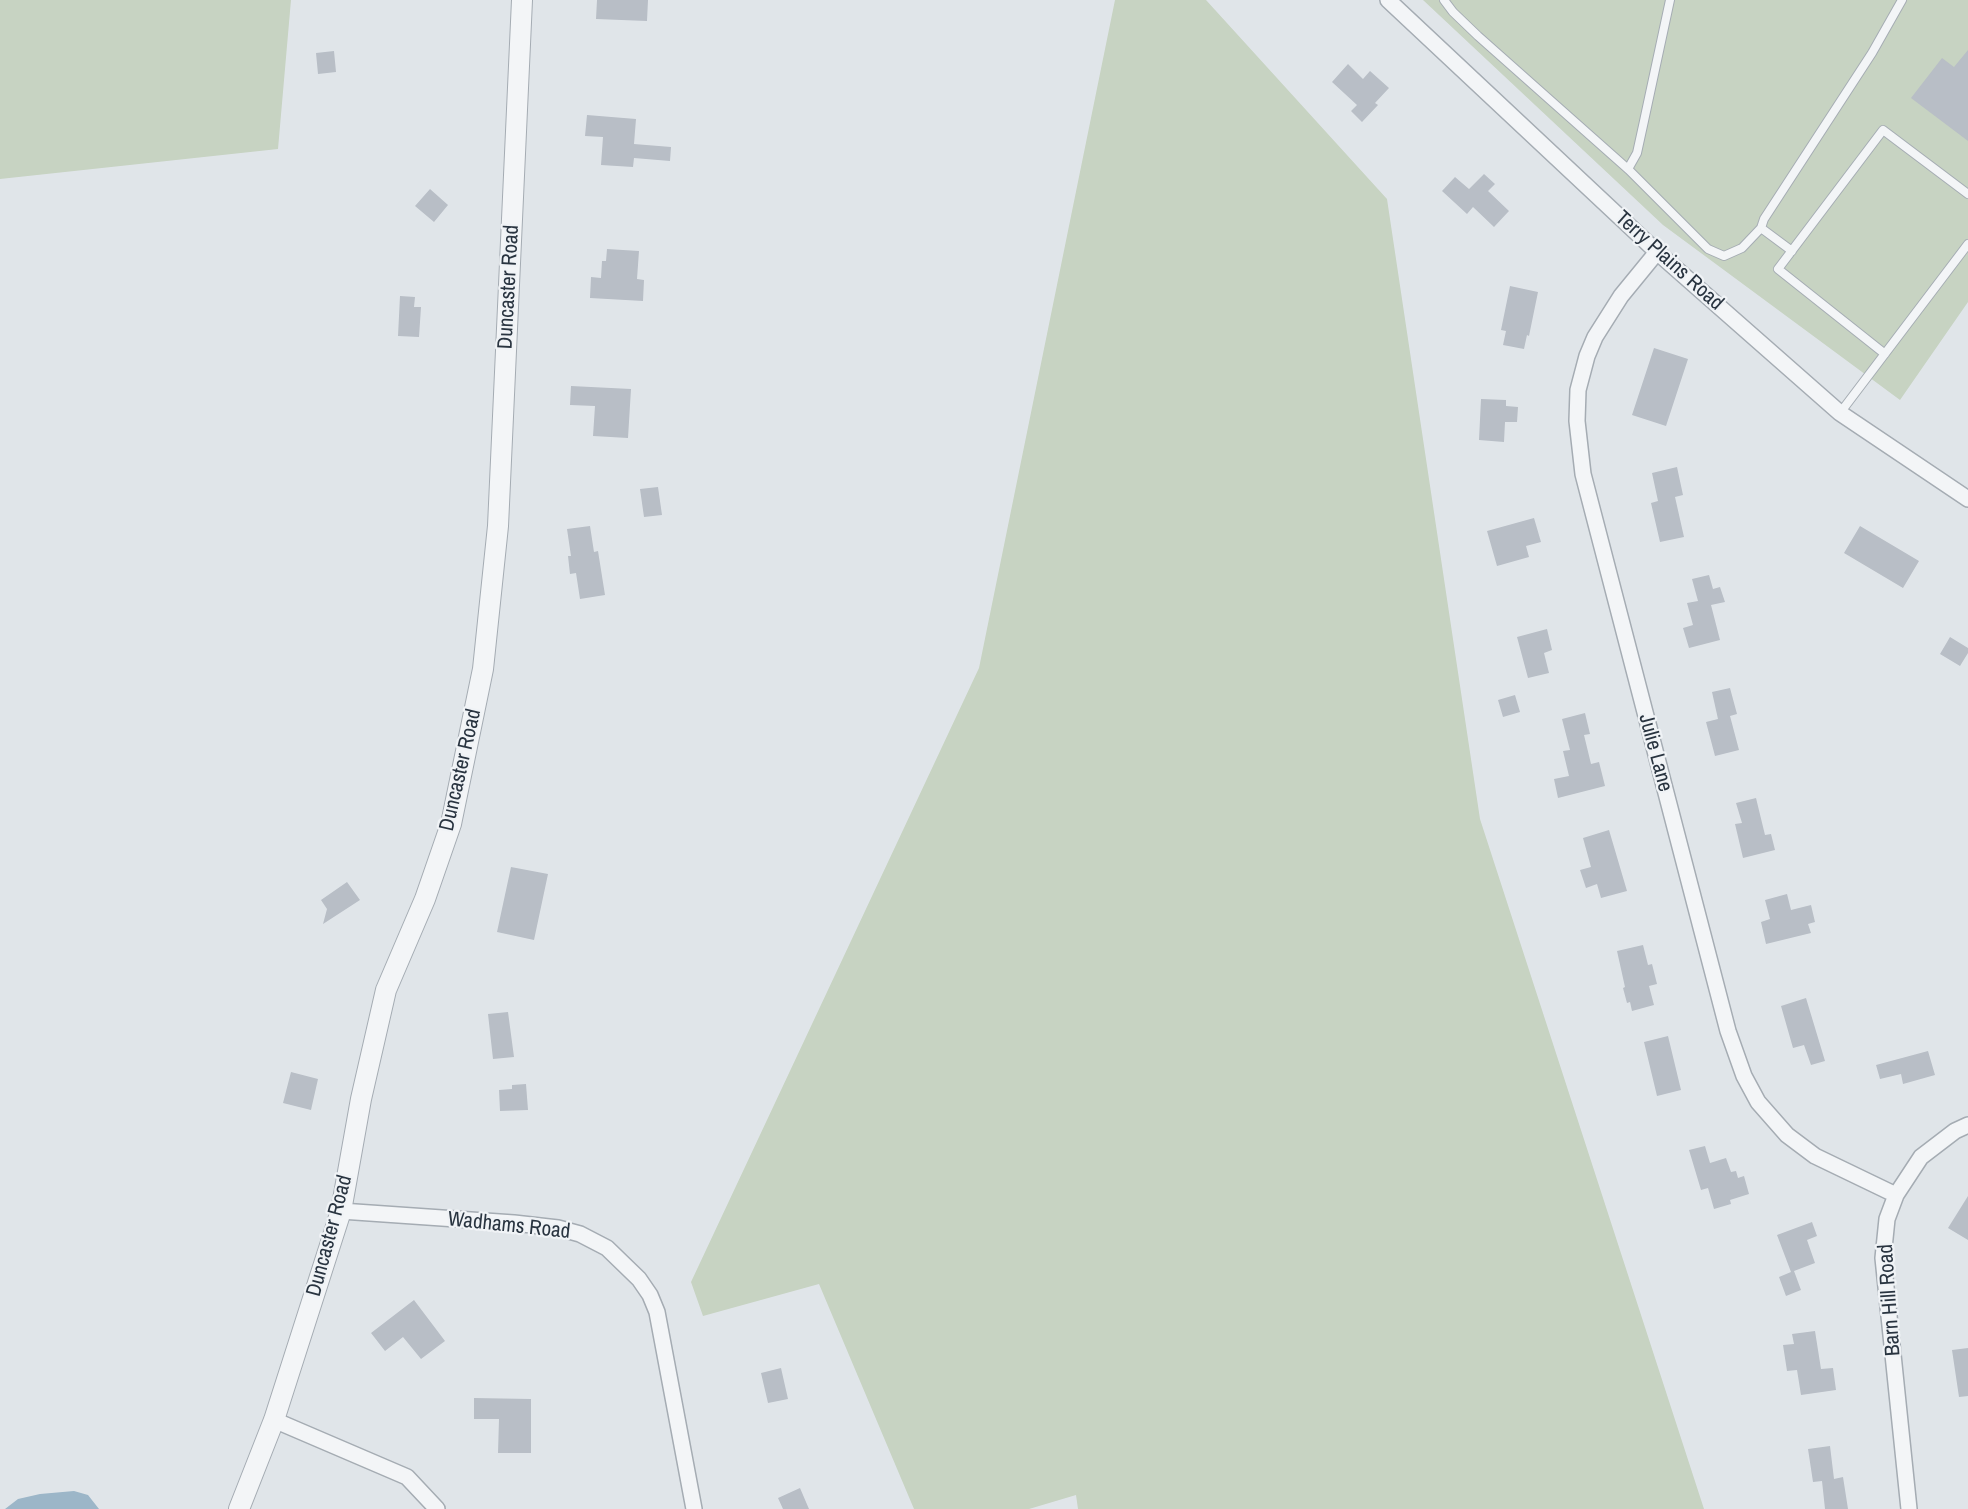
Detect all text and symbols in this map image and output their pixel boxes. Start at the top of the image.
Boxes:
street label: Terry Plains Road [1610,206,1728,316]
street label: Duncaster Road [493,224,525,350]
street label: Duncaster Road [435,707,487,833]
street label: Julie Lane [1633,711,1677,795]
street label: Duncaster Road [302,1173,358,1299]
street label: Wadhams Road [447,1207,571,1245]
street label: Barn Hill Road [1874,1243,1906,1357]

